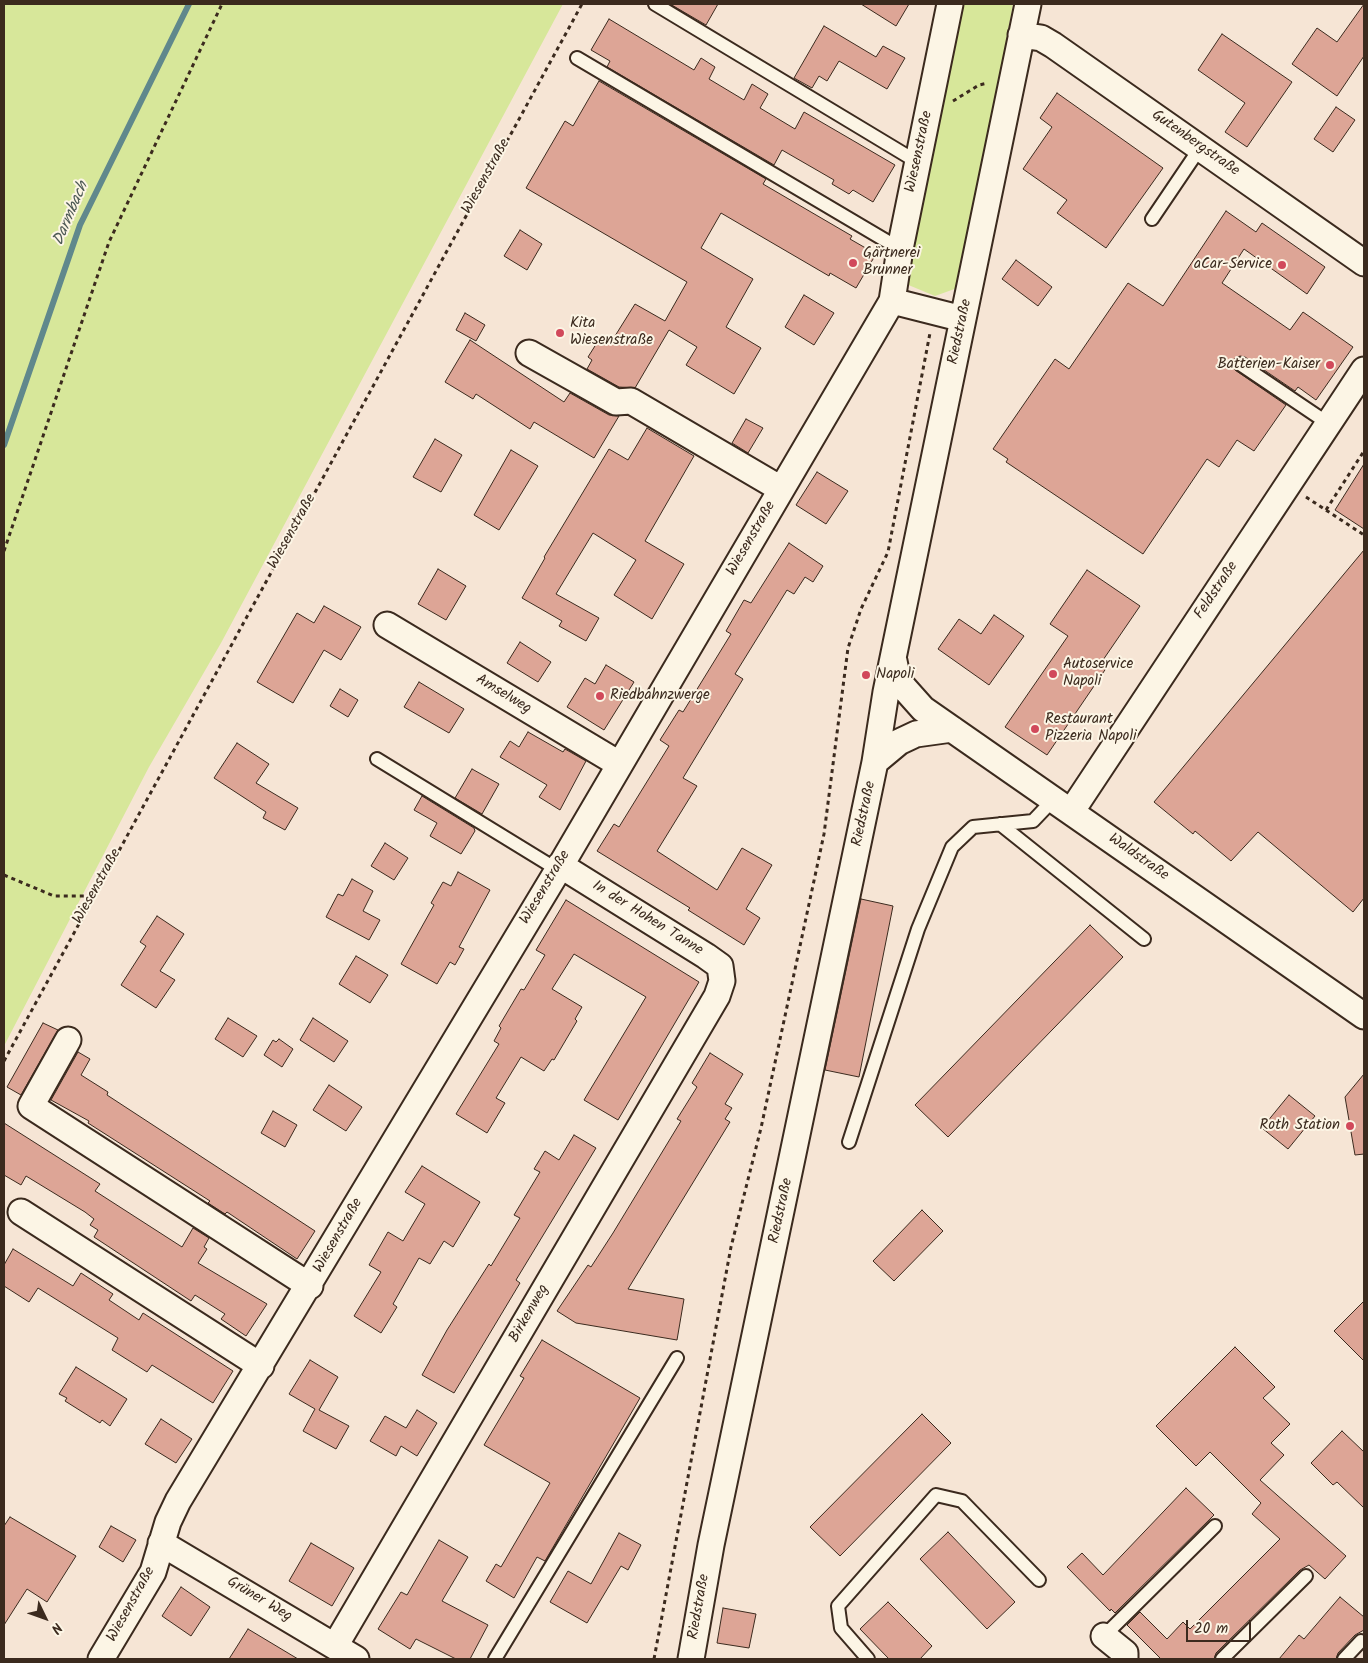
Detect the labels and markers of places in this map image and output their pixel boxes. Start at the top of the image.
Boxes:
place label: Gärtnerei Brunner [863,245,920,280]
place label: aCar-Service [1194,256,1272,274]
marker: Gärtnerei Brunner [847,257,859,269]
marker: aCar-Service [1276,259,1288,271]
place label: Kita Wiesenstraße [570,315,653,350]
marker: Kita Wiesenstraße [554,327,566,339]
place label: Batterien-Kaiser [1217,356,1320,374]
marker: Batterien-Kaiser [1324,359,1336,371]
place label: Autoservice Napoli [1063,656,1133,691]
place label: Napoli [876,666,914,684]
marker: Autoservice Napoli [1047,668,1059,680]
marker: Napoli [860,669,872,681]
place label: Riedbahnzwerge [610,687,710,705]
marker: Riedbahnzwerge [594,690,606,702]
place label: Restaurant Pizzeria Napoli [1045,711,1137,746]
marker: Restaurant Pizzeria Napoli [1029,723,1041,735]
place label: Roth Station [1260,1117,1340,1135]
marker: Roth Station [1344,1120,1356,1132]

